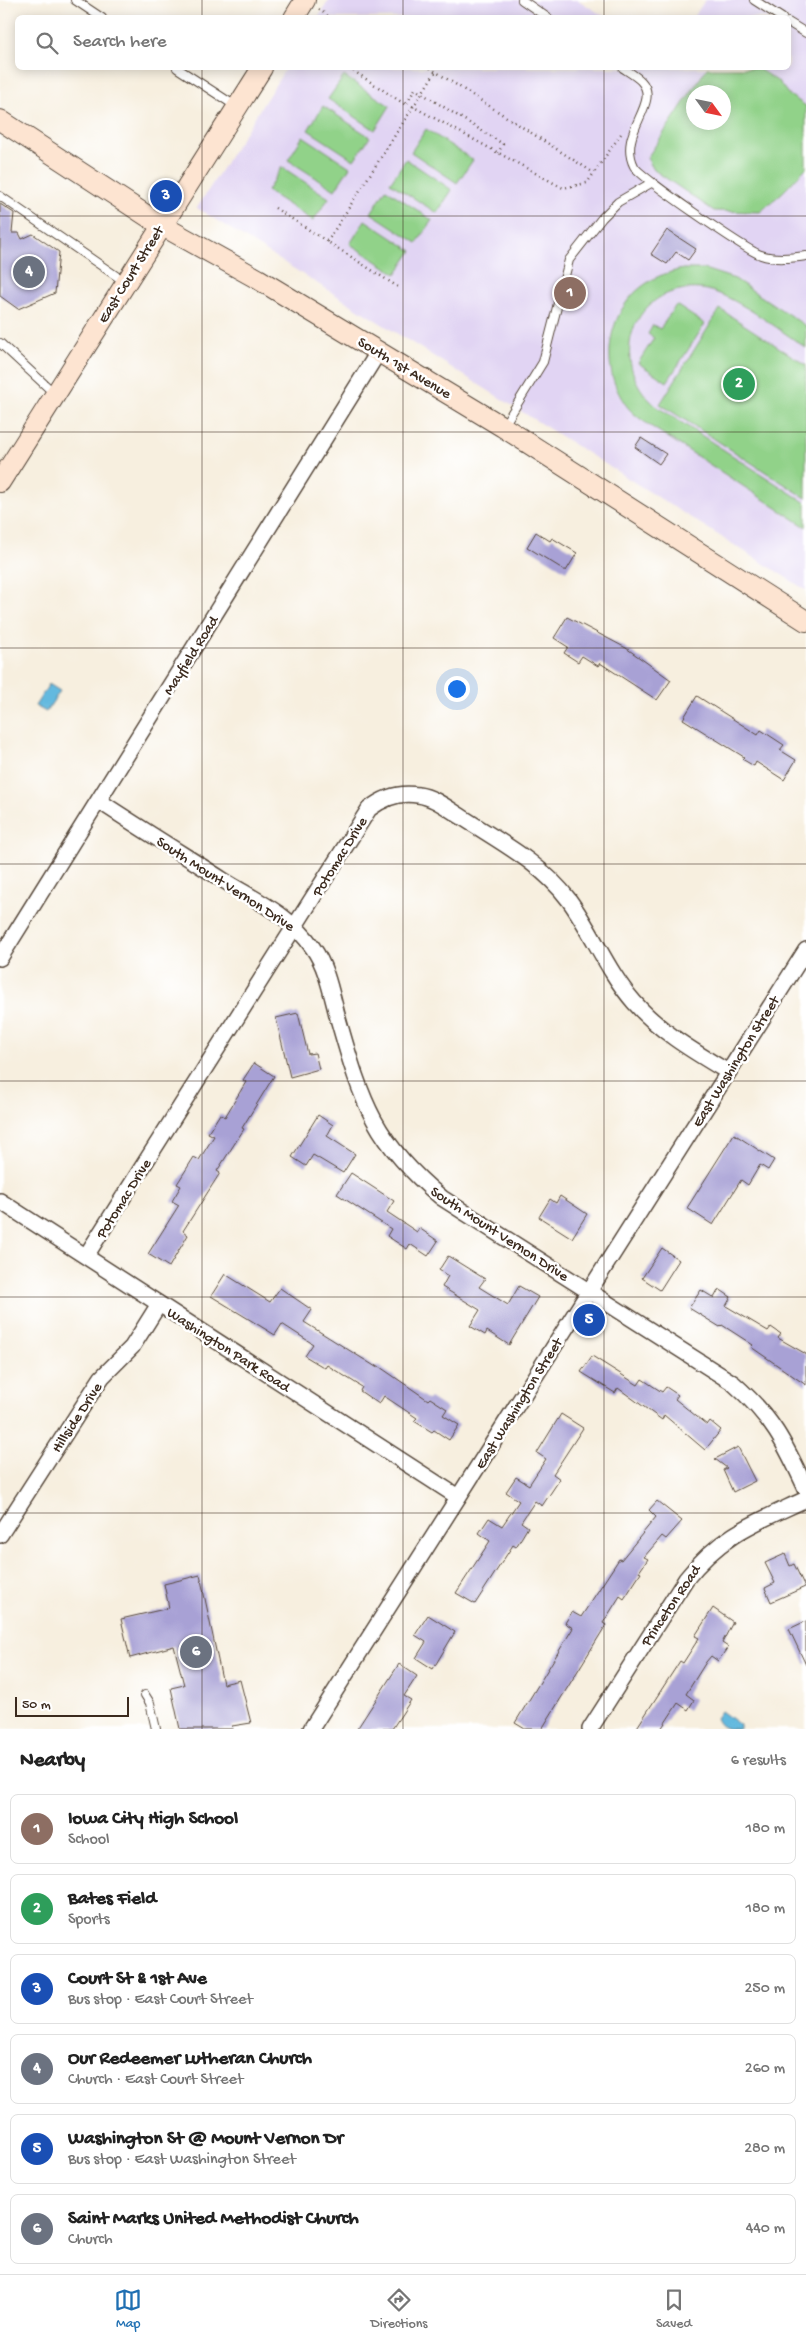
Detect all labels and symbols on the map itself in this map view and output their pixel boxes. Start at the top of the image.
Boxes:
north arrow [686,85,731,130]
pin: 3 [150,177,182,215]
street label: East Court Street [95,222,170,327]
pin: 4 [13,253,45,291]
pin: 1 [554,274,586,312]
street label: South 1st Avenue [354,334,454,404]
pin: 2 [723,365,755,403]
street label: Mayfield Road [160,612,224,699]
your location [444,676,470,702]
street label: Potomac Drive [309,814,372,901]
street label: South Mount Vernon Drive [152,833,298,936]
street label: East Washington Street [689,992,785,1131]
street label: Potomac Drive [93,1156,156,1243]
street label: South Mount Vernon Drive [426,1183,572,1286]
pin: 5 [573,1301,605,1339]
street label: Washington Park Road [163,1304,294,1398]
street label: East Washington Street [472,1334,568,1473]
street label: Hillside Drive [48,1379,107,1457]
street label: Princeton Road [637,1561,706,1651]
pin: 6 [180,1633,212,1671]
scale bar [15,1694,129,1717]

